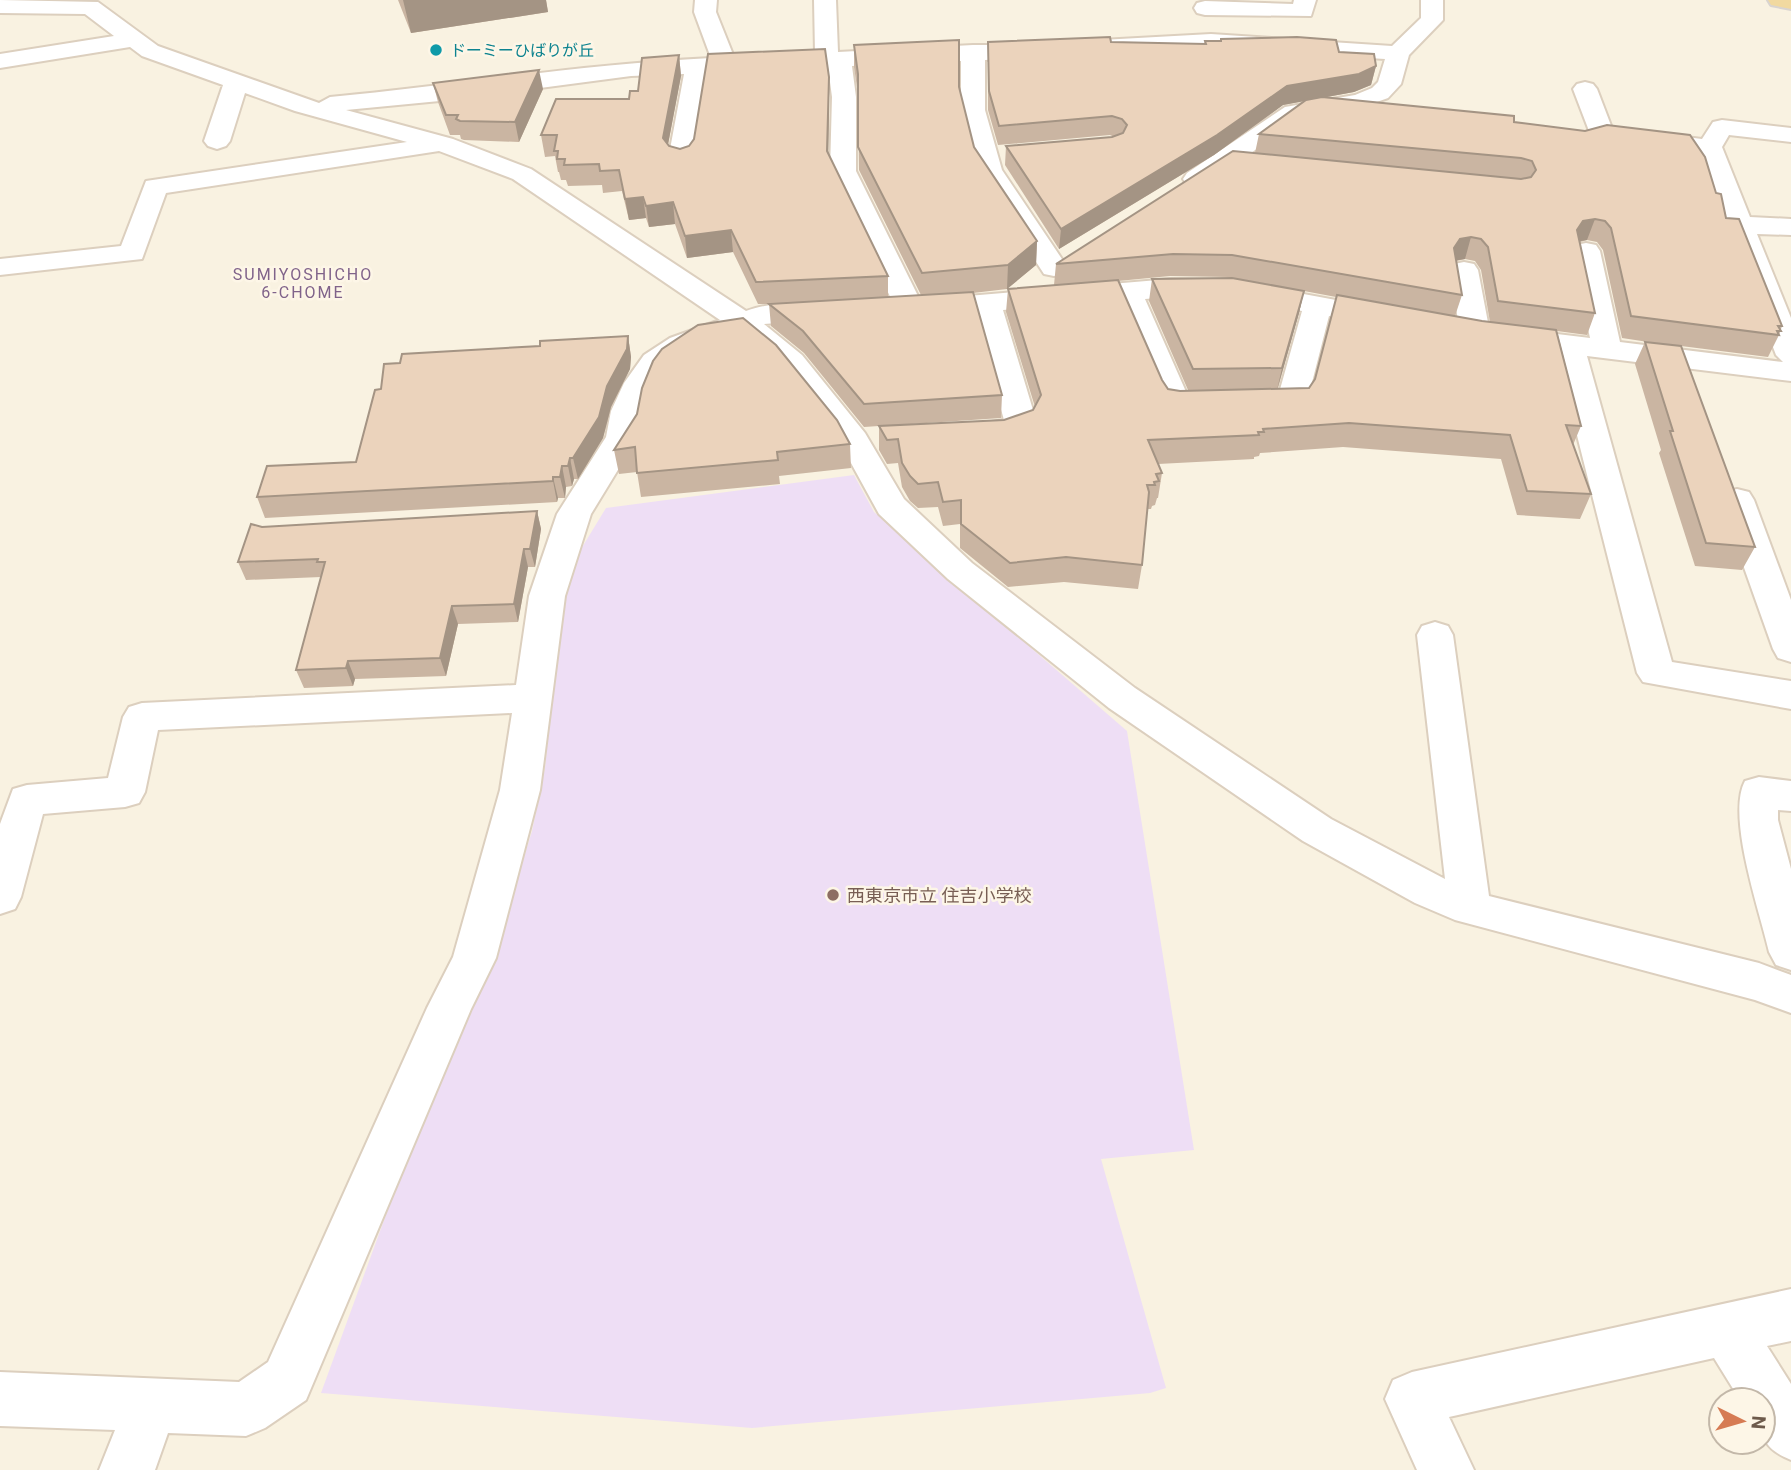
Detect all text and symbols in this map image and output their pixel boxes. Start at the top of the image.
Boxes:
place label: ドーミーひばりが丘 [450,41,594,60]
marker: ドーミーひばりが丘 [428,42,444,58]
district label: SUMIYOSHICHO 6-CHOME [233,265,373,302]
place label: 西東京市立 住吉小学校 [847,885,1031,906]
marker: 西東京市立 住吉小学校 [825,887,841,903]
north arrow [1707,1386,1777,1456]
text: N [1746,1415,1770,1430]

